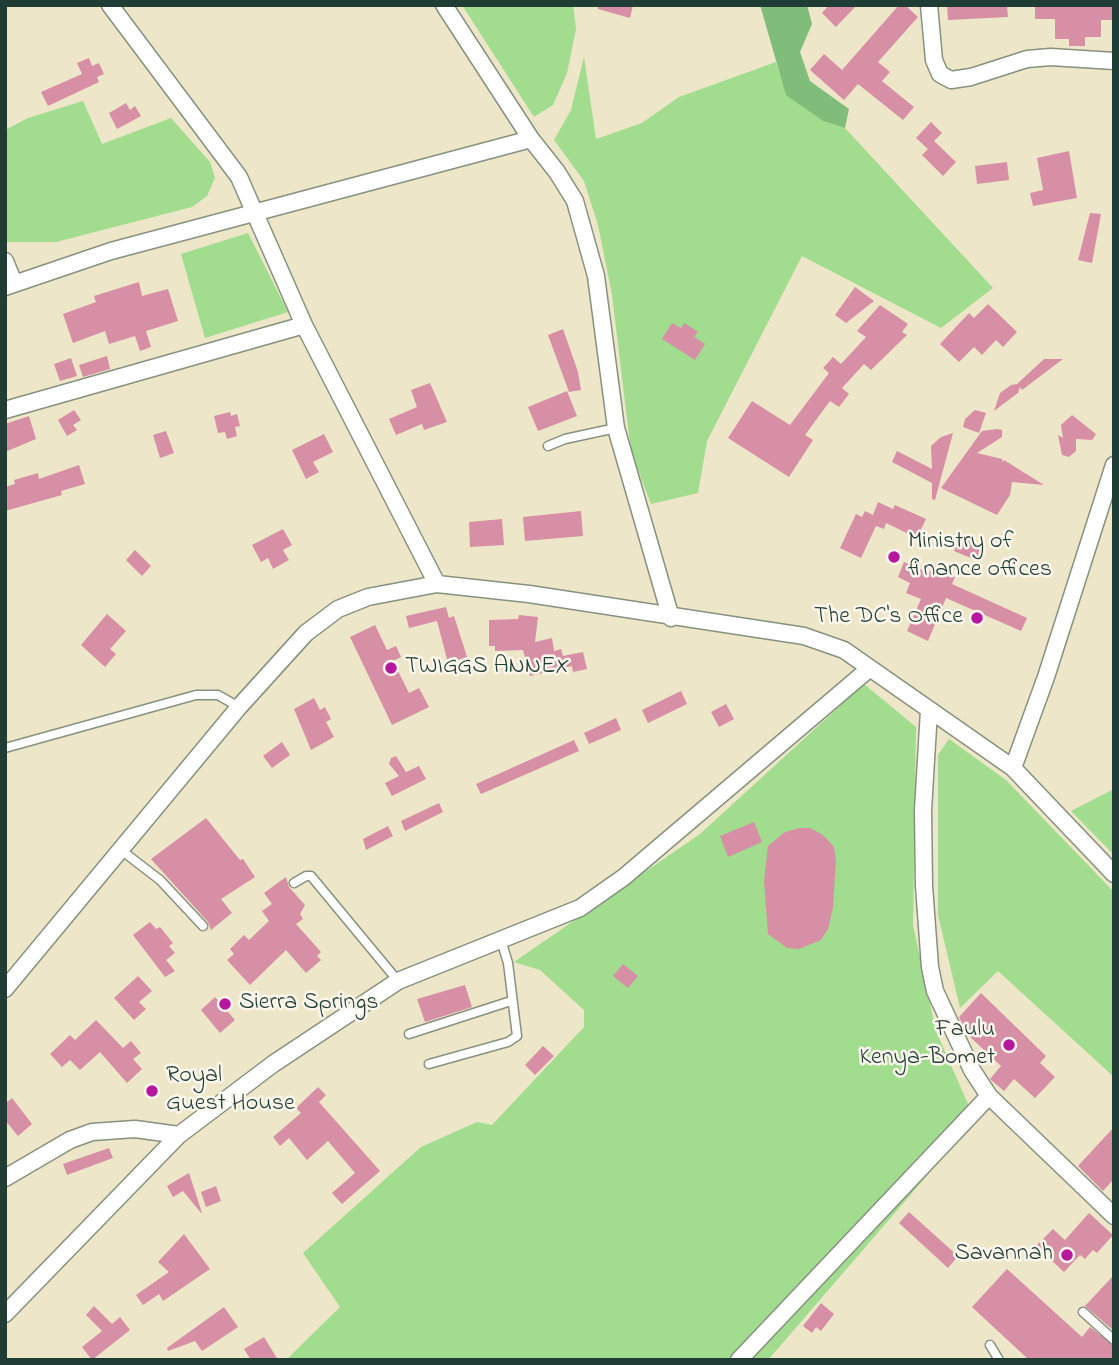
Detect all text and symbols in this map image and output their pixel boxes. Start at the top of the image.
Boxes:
place label: Ministry of finance offices [908,529,1052,585]
marker: Ministry of finance offices [886,549,902,565]
place label: The DC's Office [814,604,963,632]
marker: The DC's Office [969,610,985,626]
place label: TWIGGS ANNEX [405,654,569,682]
marker: TWIGGS ANNEX [383,660,399,676]
place label: Sierra Springs [239,990,378,1018]
marker: Sierra Springs [217,996,233,1012]
place label: Faulu Kenya-Bomet [859,1017,995,1073]
marker: Faulu Kenya-Bomet [1001,1037,1017,1053]
place label: Royal Guest House [166,1063,295,1119]
marker: Royal Guest House [144,1083,160,1099]
place label: Savannah [954,1241,1053,1269]
marker: Savannah [1059,1247,1075,1263]

